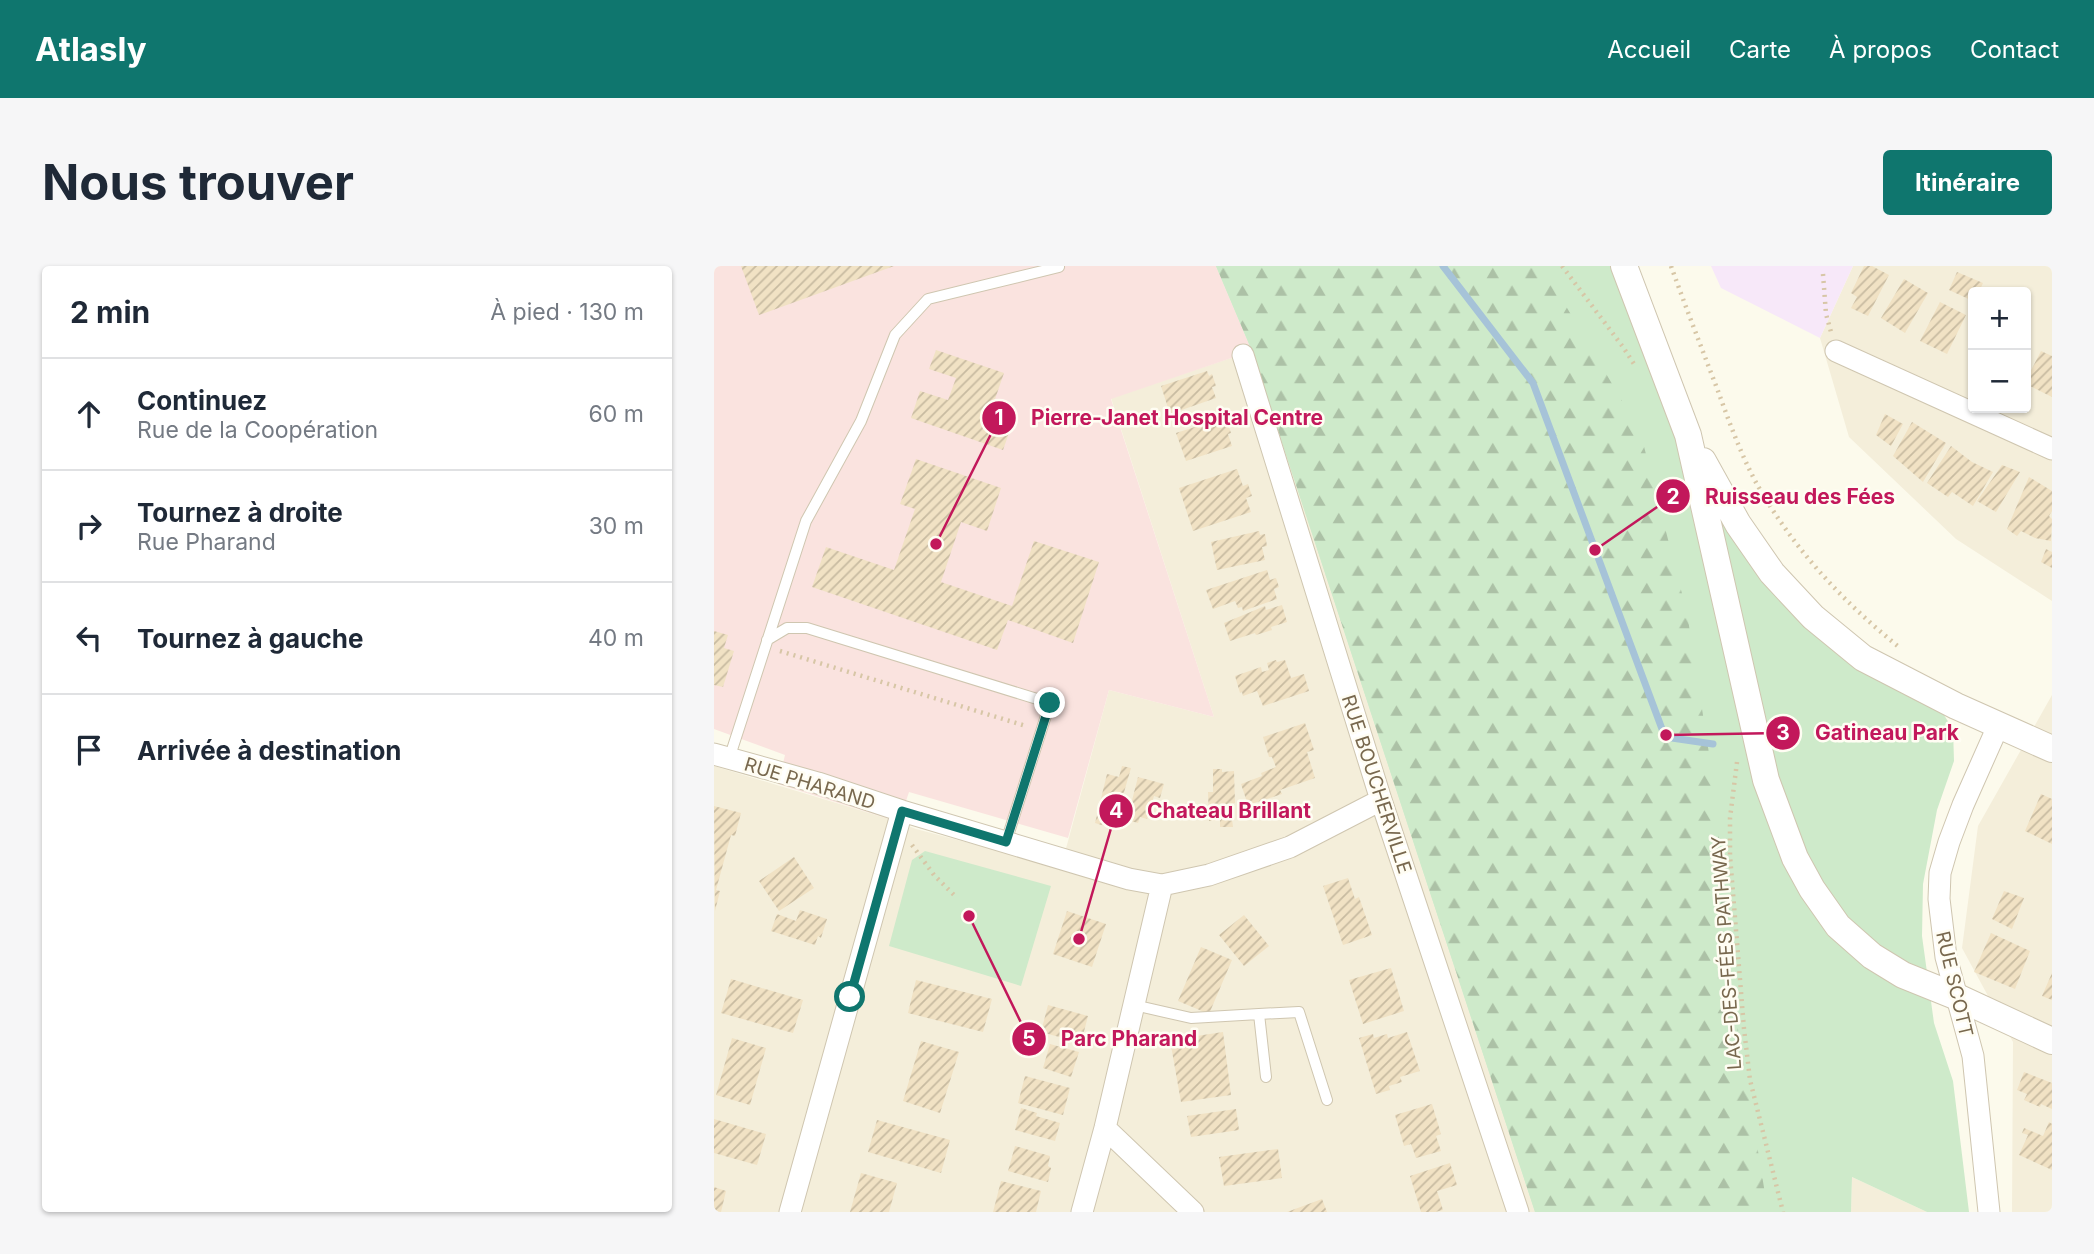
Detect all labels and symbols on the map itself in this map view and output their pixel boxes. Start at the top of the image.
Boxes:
callout: Pierre-Janet Hospital Centre [982,397,1336,439]
text: 1 [994,405,1004,430]
text: Pierre-Janet Hospital Centre [1031,405,1323,430]
callout: Ruisseau des Fées [1655,475,1909,517]
text: 2 [1666,484,1680,509]
text: Ruisseau des Fées [1705,484,1895,509]
route end [1034,687,1065,718]
street label: RUE BOUCHERVILLE [1337,692,1416,876]
callout: Gatineau Park [1766,712,1973,754]
text: 3 [1776,720,1790,745]
text: Gatineau Park [1815,720,1960,745]
street label: RUE PHARAND [742,753,878,814]
callout: Chateau Brillant [1098,790,1325,832]
text: 4 [1109,798,1123,823]
text: Chateau Brillant [1147,798,1311,823]
street label: LAC-DES-FÉES PATHWAY [1706,835,1746,1071]
street label: RUE SCOTT [1931,929,1978,1039]
route start [834,981,865,1012]
callout: Parc Pharand [1011,1018,1211,1060]
text: 5 [1022,1026,1036,1051]
text: Parc Pharand [1061,1026,1197,1051]

